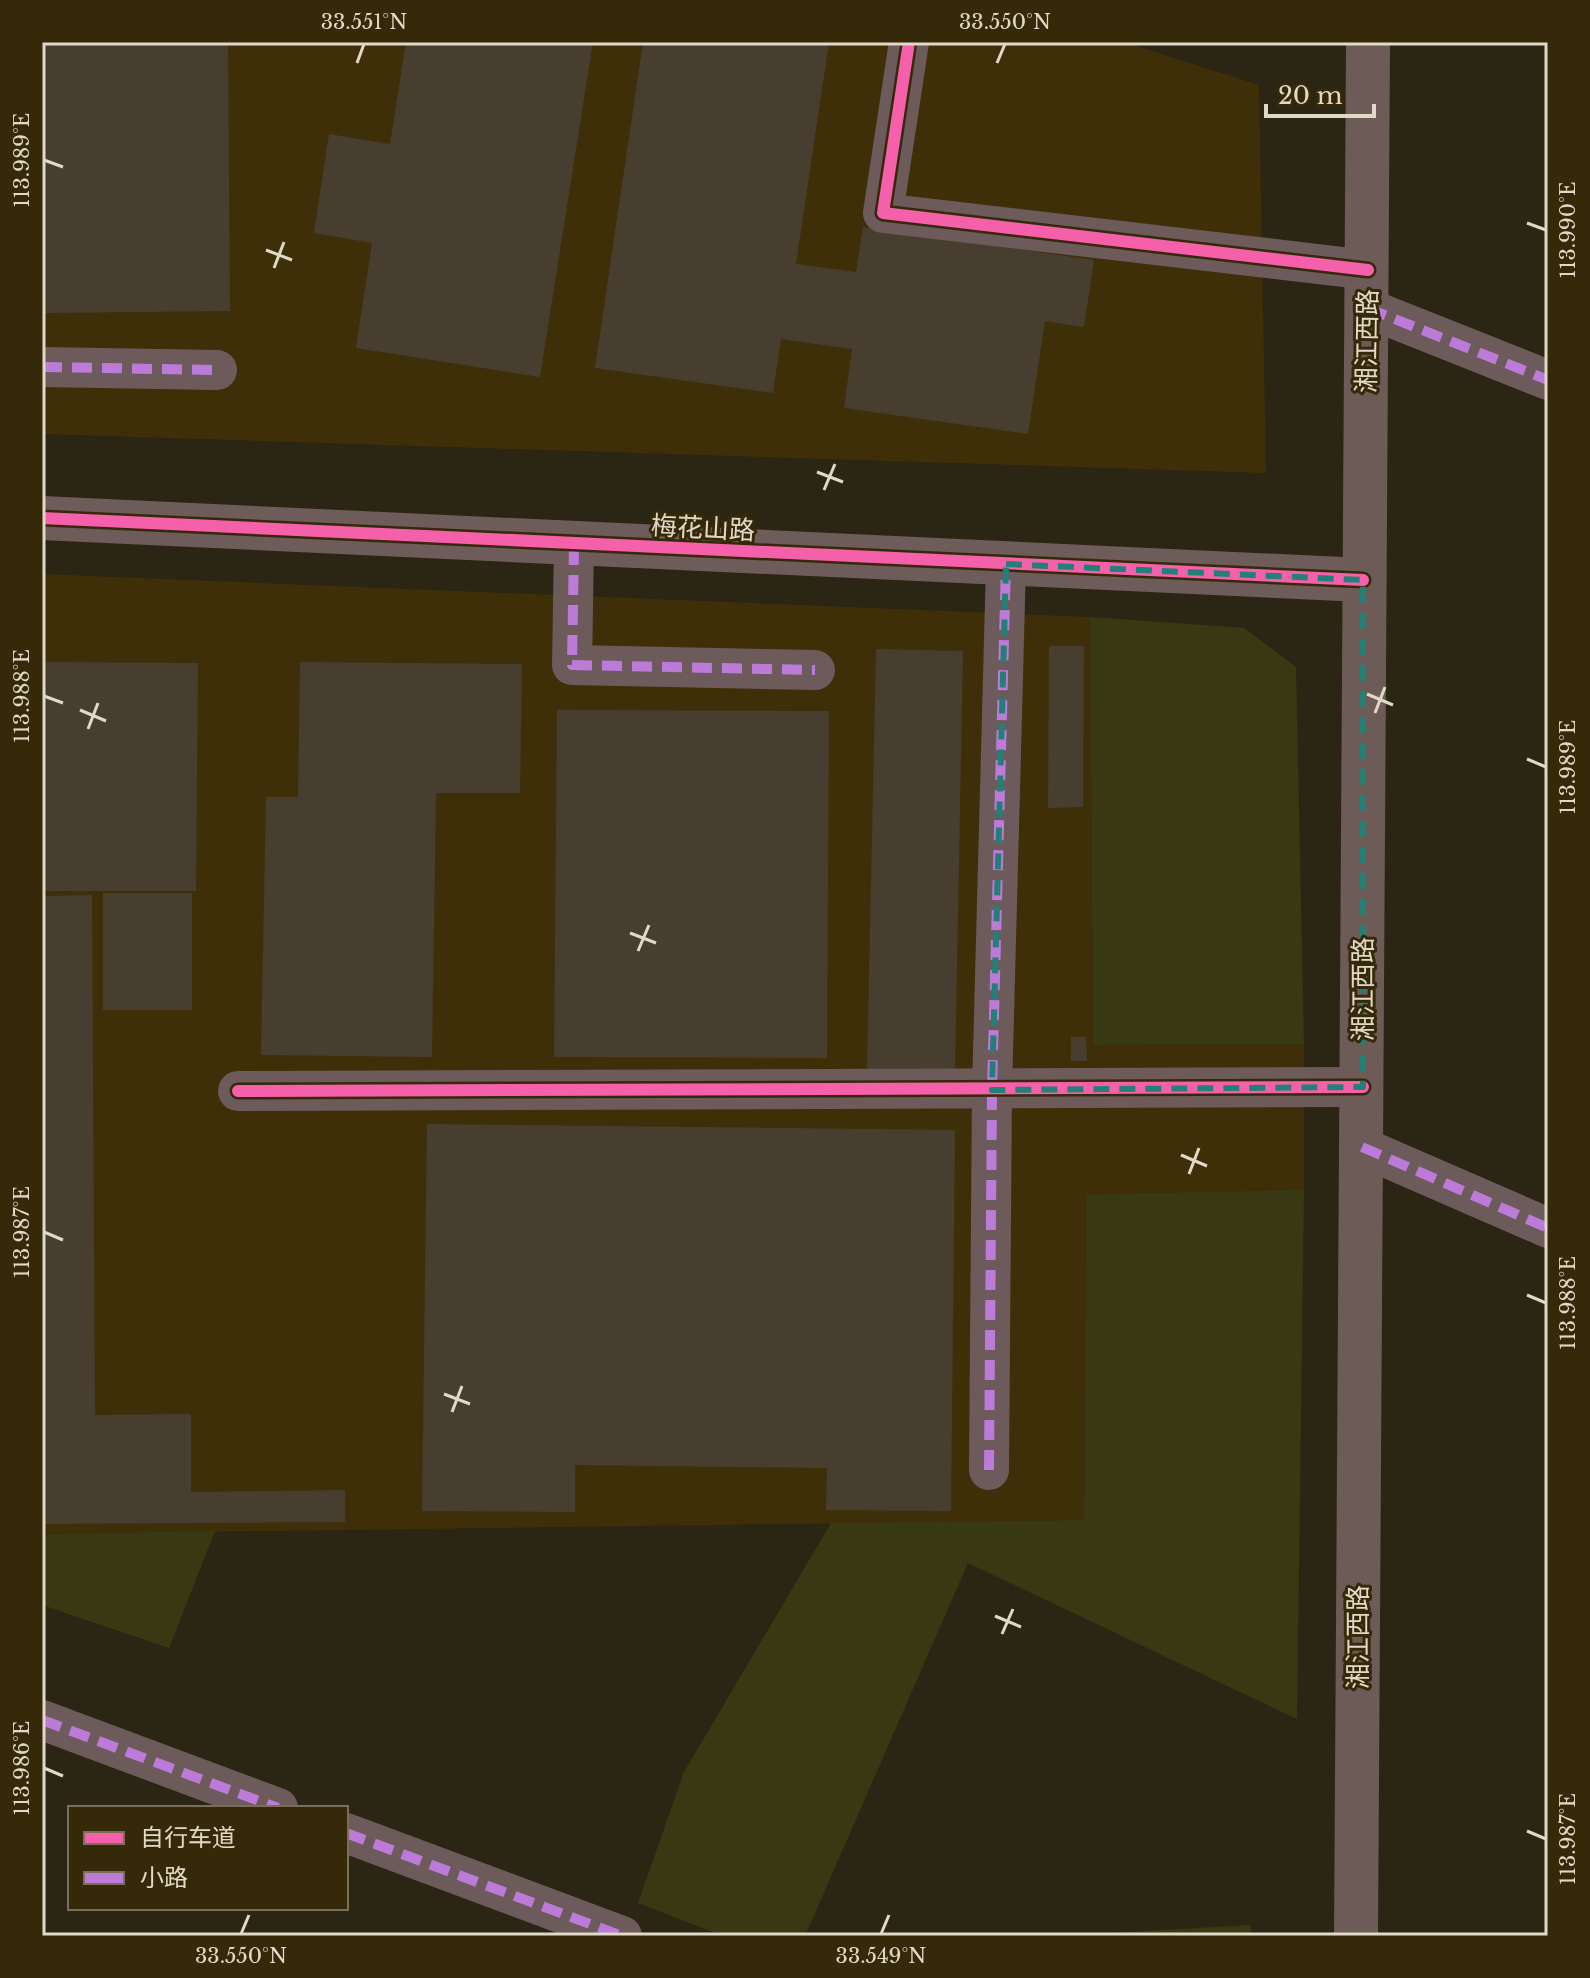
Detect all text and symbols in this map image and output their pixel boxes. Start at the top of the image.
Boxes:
text: 33.551°N [321,10,407,34]
text: 33.550°N [959,10,1051,34]
scale bar [1266,68,1374,118]
text: 20 m [1278,81,1343,110]
text: 113.989°E [10,113,34,207]
text: 113.990°E [1556,182,1580,278]
street label: 湘江西路 [1350,289,1384,393]
street label: 梅花山路 [650,509,756,547]
text: 113.988°E [10,649,34,743]
text: 113.989°E [1556,720,1580,814]
street label: 湘江西路 [1347,937,1379,1041]
text: 113.987°E [10,1186,34,1278]
text: 113.988°E [1556,1256,1580,1350]
street label: 湘江西路 [1342,1585,1374,1689]
text: 113.986°E [10,1721,34,1815]
text: 113.987°E [1556,1793,1580,1885]
legend [68,1806,348,1910]
text: 自行车道 [140,1823,236,1852]
text: 小路 [140,1863,188,1892]
text: 33.550°N [195,1944,287,1968]
text: 33.549°N [836,1944,926,1968]

